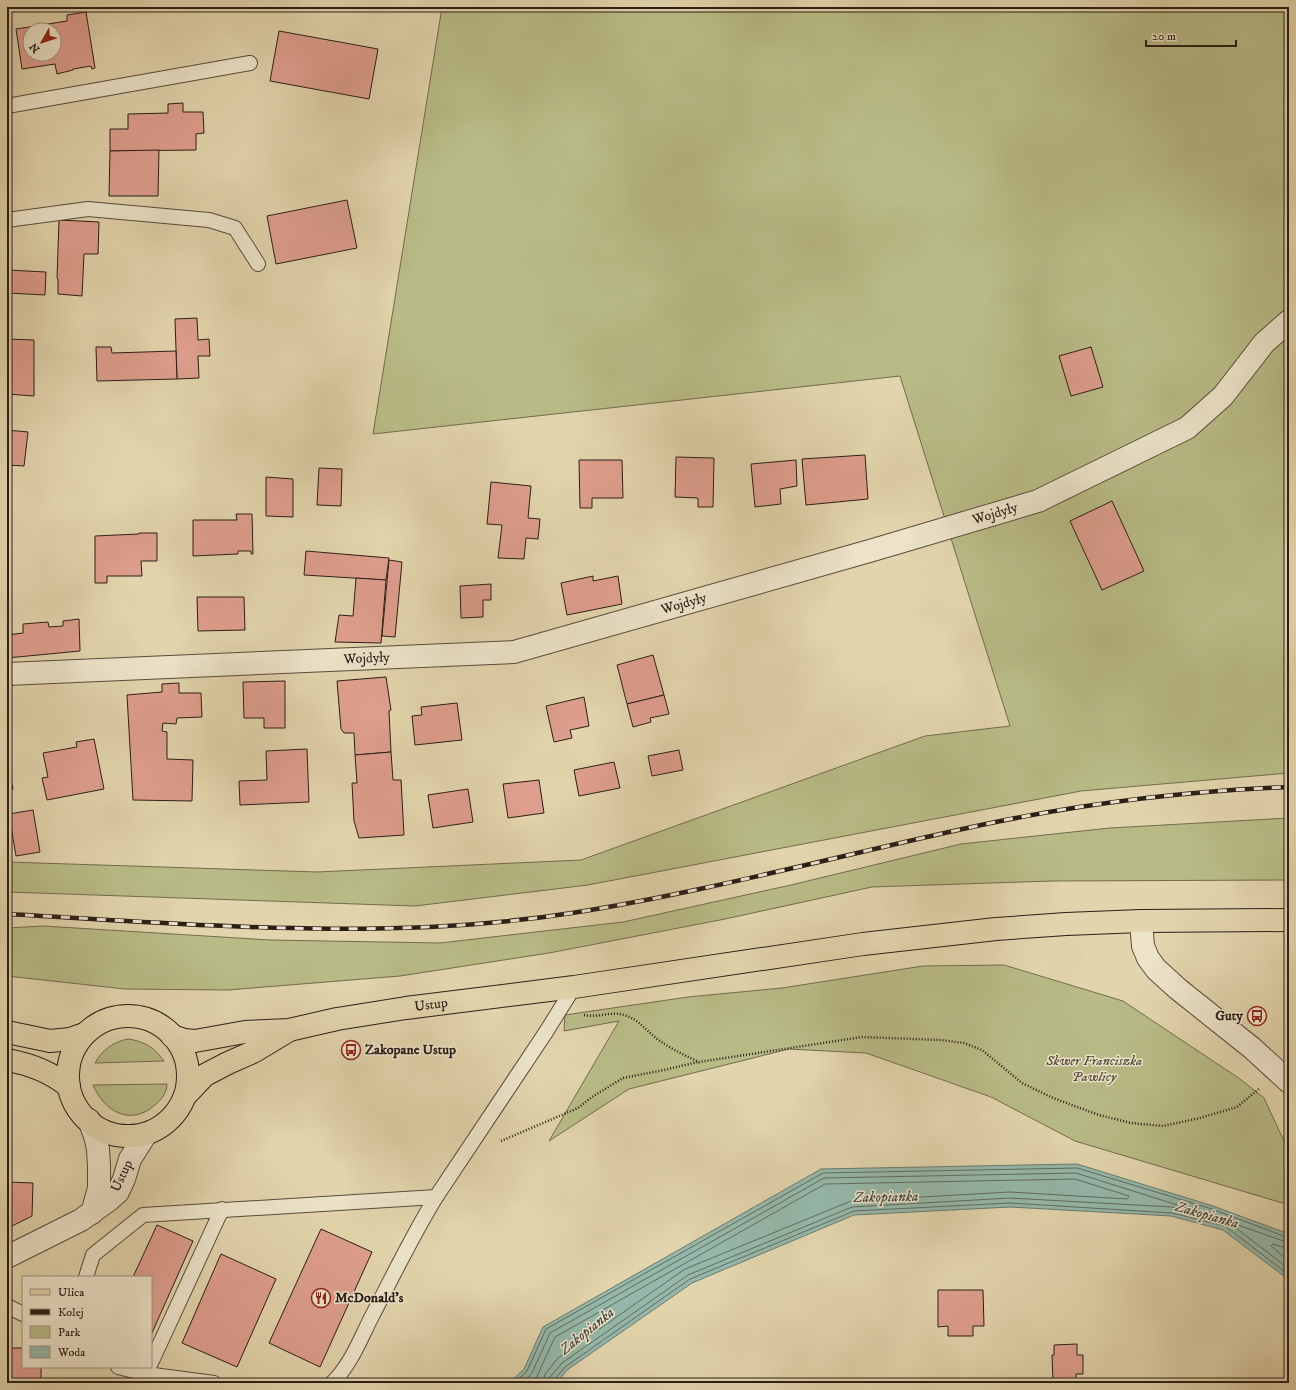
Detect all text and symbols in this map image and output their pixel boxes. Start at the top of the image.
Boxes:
north arrow [22,22,62,62]
scale bar [1146,22,1236,48]
text: 20 m [1152,29,1176,44]
text: N [27,40,43,56]
street label: Wojdyły [969,498,1020,529]
street label: Wojdyły [658,589,709,619]
street label: Wojdyły [342,648,391,668]
street label: Ustup [413,994,449,1016]
bus stop icon: Guty [1246,1005,1268,1027]
place label: Guty [1215,1007,1243,1025]
bus stop icon: Zakopane Ustup [340,1039,362,1061]
place label: Zakopane Ustup [365,1041,456,1059]
park label: Skwer Franciszka Pawlicy [1045,1052,1142,1086]
street label: Ustup [107,1157,137,1195]
water label: Zakopianka [852,1187,919,1207]
water label: Zakopianka [1172,1197,1241,1233]
legend [22,1276,152,1368]
text: Ulica [58,1285,85,1300]
restaurant icon: McDonald's [310,1287,332,1309]
place label: McDonald's [335,1289,404,1307]
water label: Zakopianka [555,1303,618,1359]
text: Kolej [58,1305,84,1320]
text: Park [58,1325,80,1340]
text: Woda [57,1345,86,1360]

